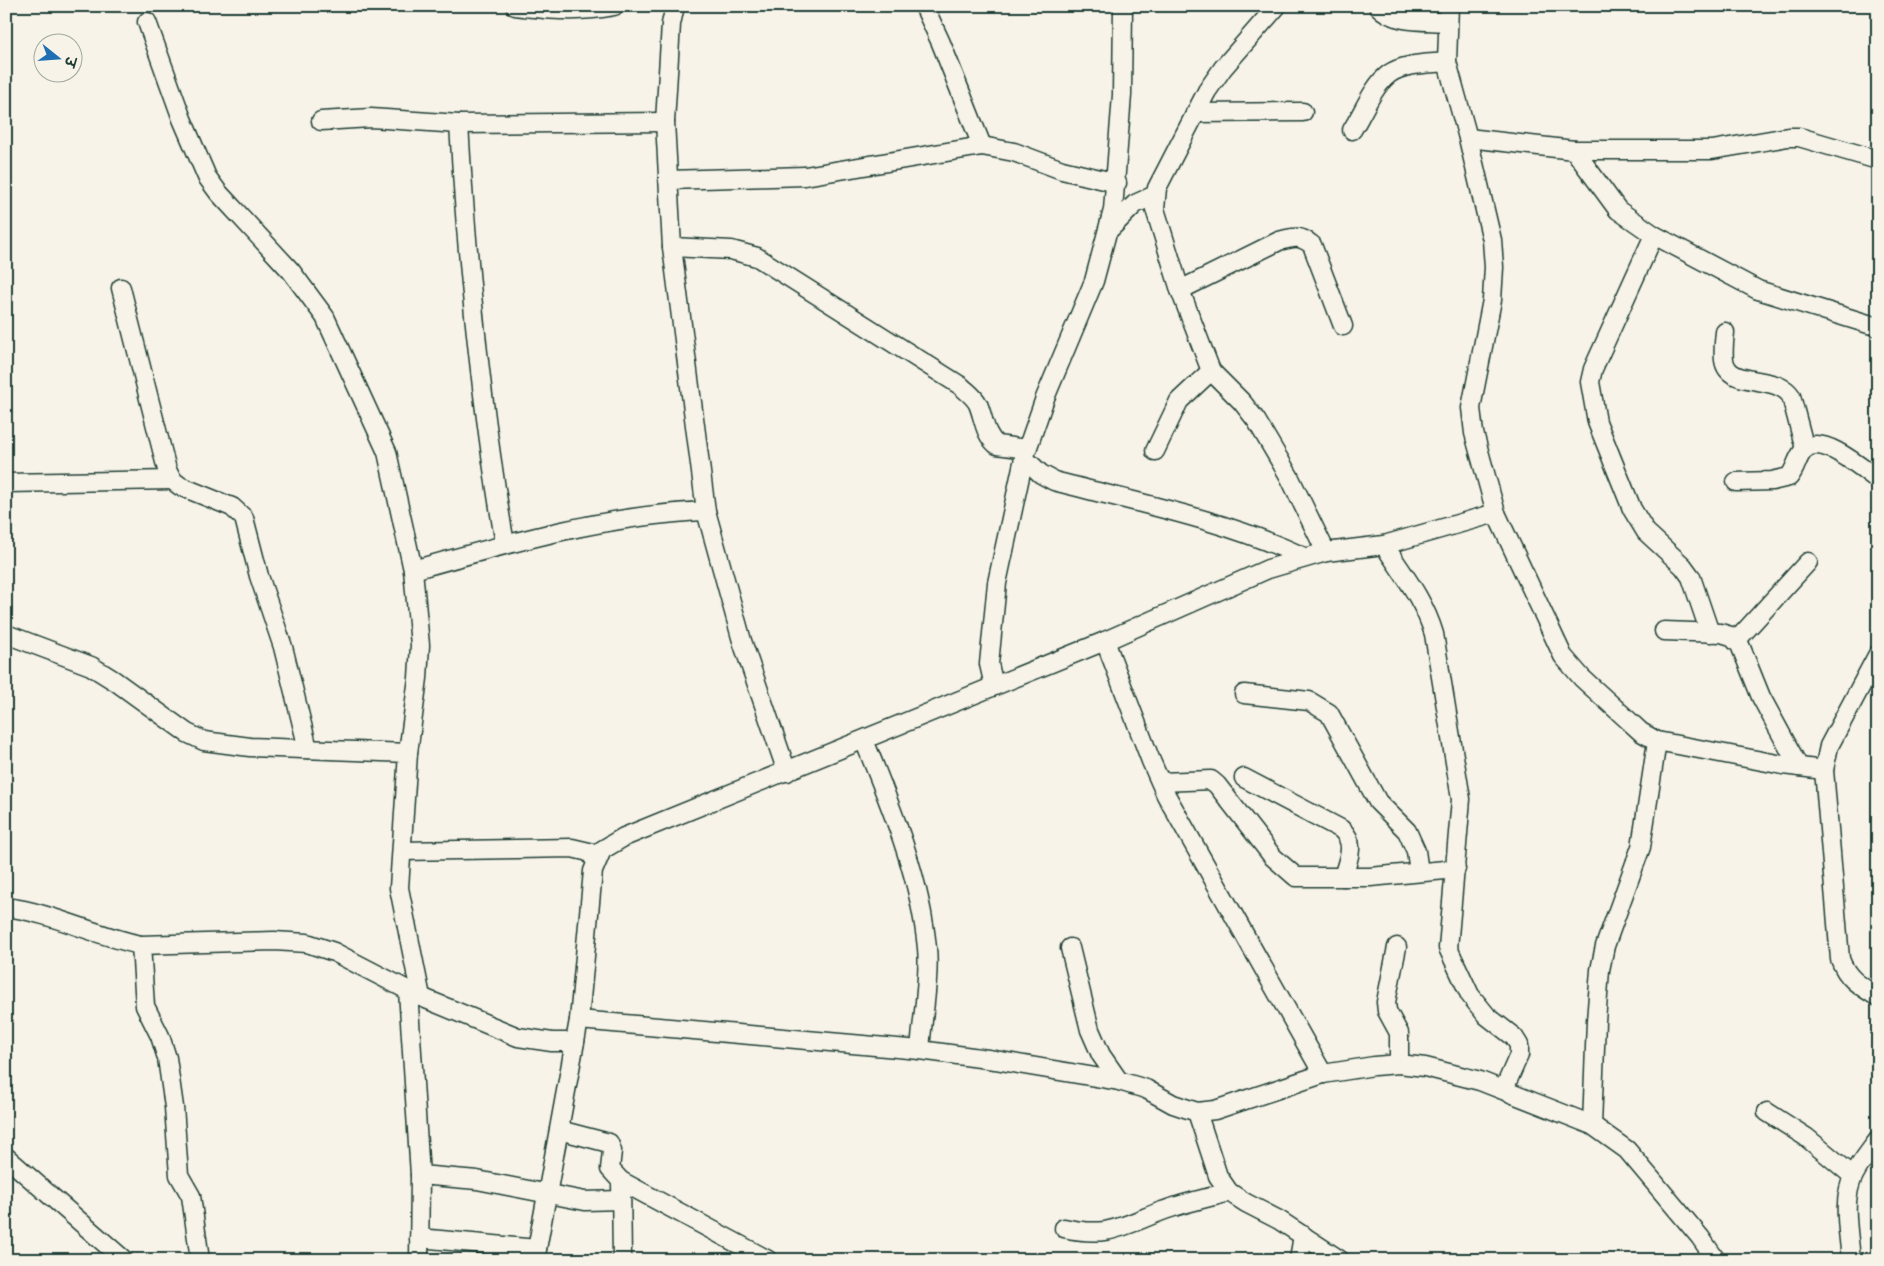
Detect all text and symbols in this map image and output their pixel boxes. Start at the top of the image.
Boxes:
north arrow [32,32,82,82]
text: उ [60,53,81,70]

